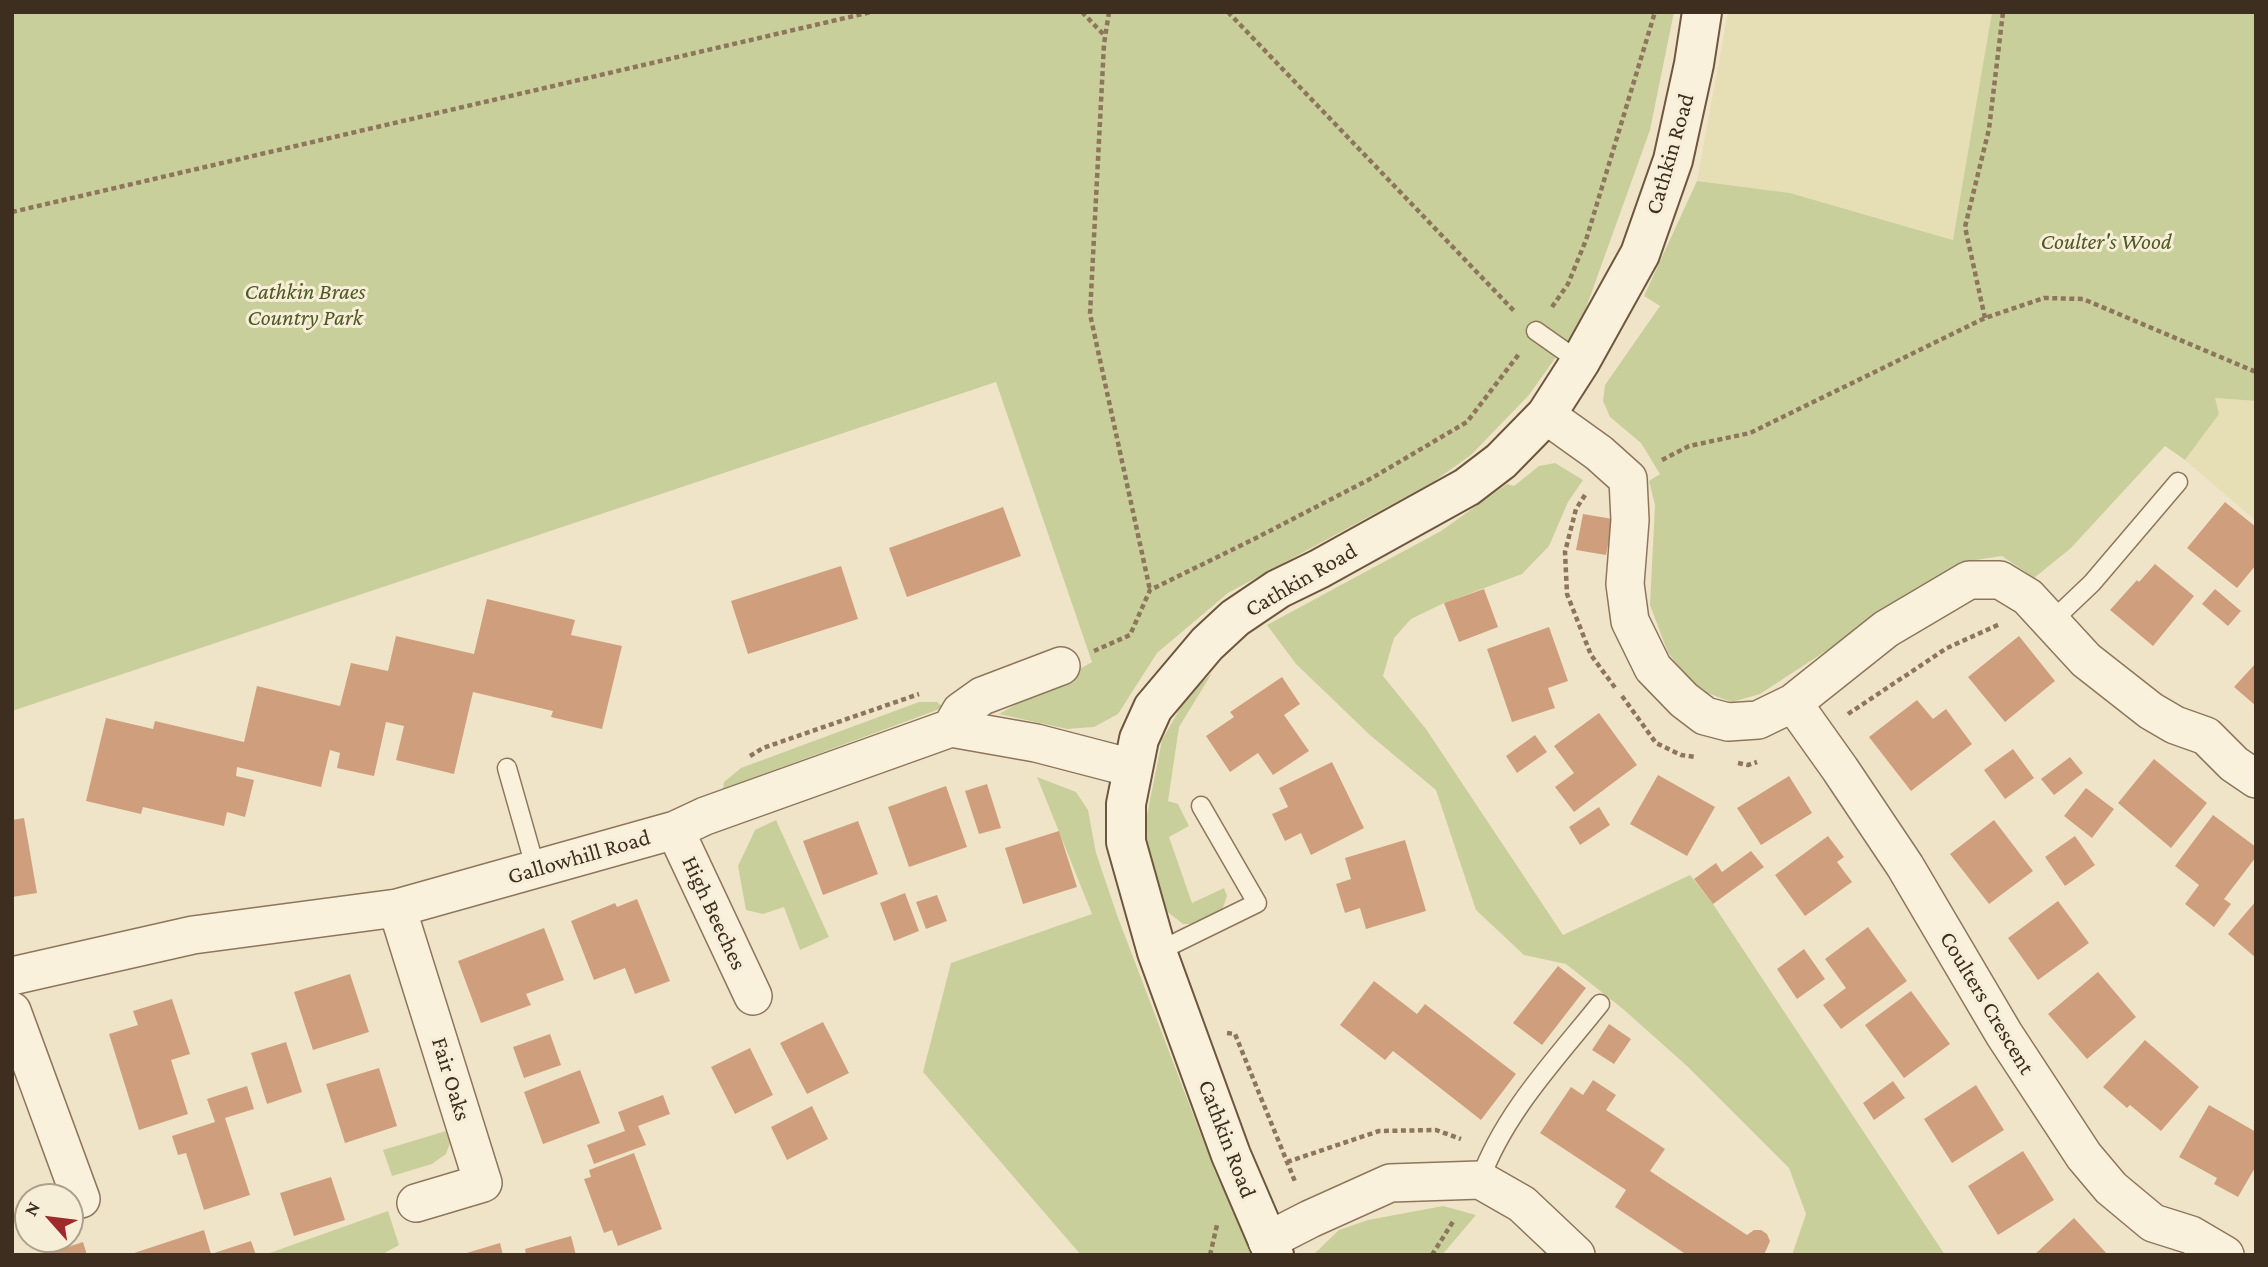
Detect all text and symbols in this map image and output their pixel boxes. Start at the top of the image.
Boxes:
street label: Cathkin Road [1640,90,1700,218]
park label: Coulter's Wood [2040,228,2172,256]
park label: Cathkin Braes Country Park [244,278,366,332]
street label: Cathkin Road [1240,537,1362,623]
street label: Gallowhill Road [505,823,653,891]
street label: High Beeches [676,852,752,974]
street label: Coulters Crescent [1933,926,2041,1080]
street label: Fair Oaks [425,1034,477,1124]
street label: Cathkin Road [1192,1076,1262,1202]
north arrow [14,1183,84,1253]
text: N [19,1198,44,1220]

